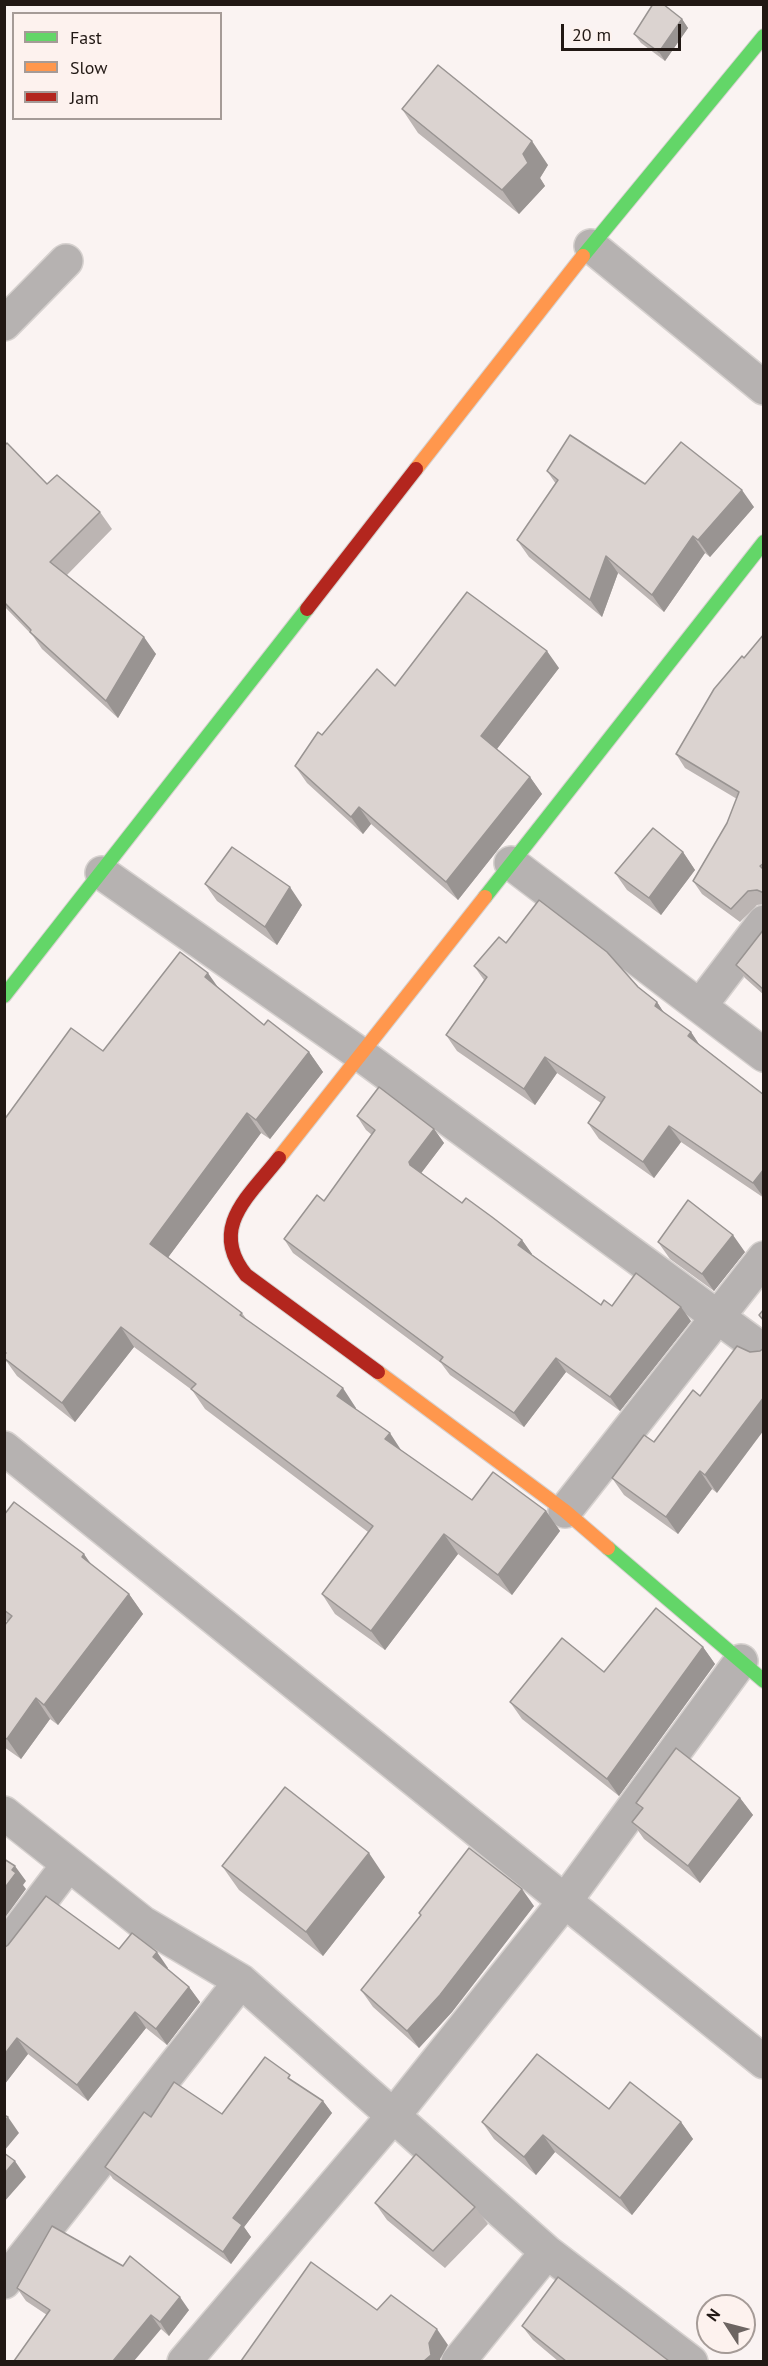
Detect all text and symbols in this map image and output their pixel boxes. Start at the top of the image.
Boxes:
legend [12,12,222,120]
scale bar [564,12,684,50]
text: 20 m [572,23,611,46]
text: Fast [70,26,102,49]
text: Slow [70,56,108,79]
text: Jam [70,86,99,109]
north arrow [696,2294,756,2354]
text: N [702,2304,724,2325]

